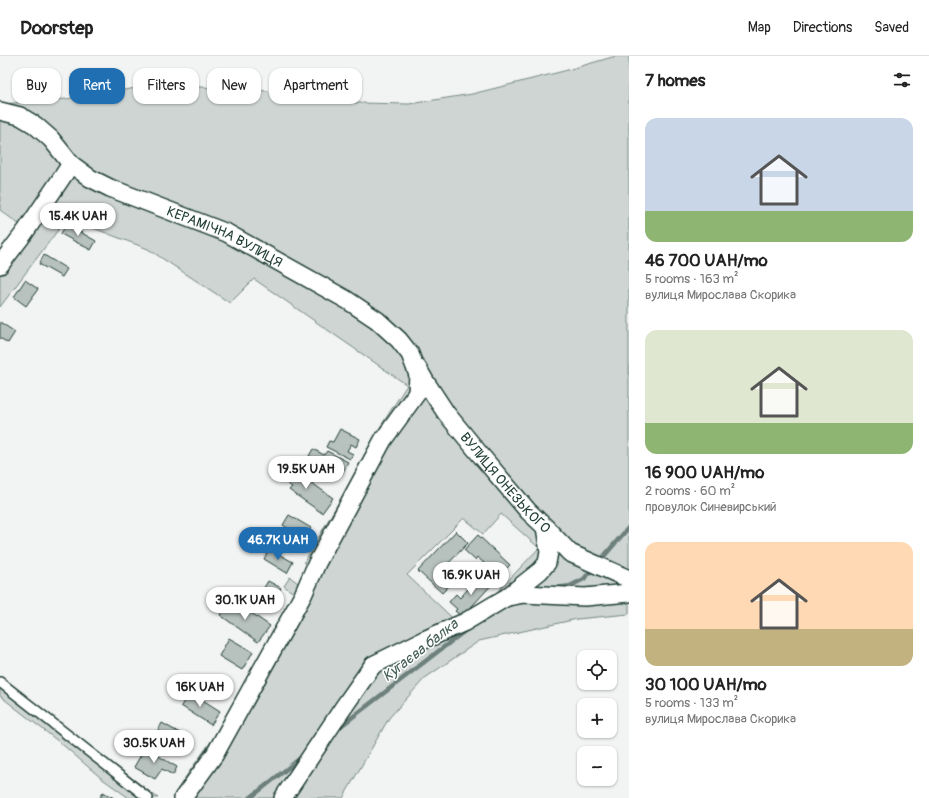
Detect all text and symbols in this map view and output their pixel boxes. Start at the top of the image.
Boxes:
text: Doorstep [20,16,94,40]
text: Map [748,19,771,36]
text: Directions [793,19,852,36]
text: Saved [874,19,909,36]
chip: Buy [12,68,61,104]
chip: Rent [69,68,125,104]
chip: Filters [133,68,199,104]
chip: New [207,68,261,104]
chip: Apartment [269,68,362,104]
icon: filters [891,69,913,91]
text: 7 homes [645,70,705,91]
icon: home [743,144,815,216]
pin: 15.4K UAH [32,203,124,237]
street label: КЕРАМІЧНА ВУЛИЦЯ [164,203,285,271]
text: 15.4K UAH [49,208,107,224]
text: 46 700 UAH/mo [645,250,768,271]
text: 5 rooms · 163 m² [645,271,739,287]
text: вулиця Мирослава Скорика [645,287,796,303]
icon: home [743,356,815,428]
street label: ВУЛИЦЯ ОНЕЗЬКОГО [456,429,554,537]
pin: 19.5K UAH [260,456,352,490]
text: 19.5K UAH [277,461,335,477]
text: 16 900 UAH/mo [645,462,764,483]
text: 2 rooms · 60 m² [645,483,735,499]
text: провулок Синевирський [645,499,776,515]
pin: 46.7K UAH [232,527,324,561]
text: 46.7K UAH [248,532,308,548]
pin: 16.9K UAH [425,562,517,596]
text: 16.9K UAH [442,567,500,583]
icon: home [743,568,815,640]
pin: 30.1K UAH [199,587,291,621]
text: 30.1K UAH [215,592,275,608]
water label: Кугаєва балка [379,614,463,686]
map controls [577,650,617,786]
button: locate [577,650,617,690]
pin: 16K UAH [163,674,237,708]
text: 30 100 UAH/mo [645,674,767,695]
text: 16K UAH [176,679,224,695]
text: 5 rooms · 133 m² [645,695,738,711]
button: + [577,698,617,738]
text: вулиця Мирослава Скорика [645,711,796,727]
pin: 30.5K UAH [108,730,200,764]
text: 30.5K UAH [123,735,185,751]
button: − [577,746,617,786]

